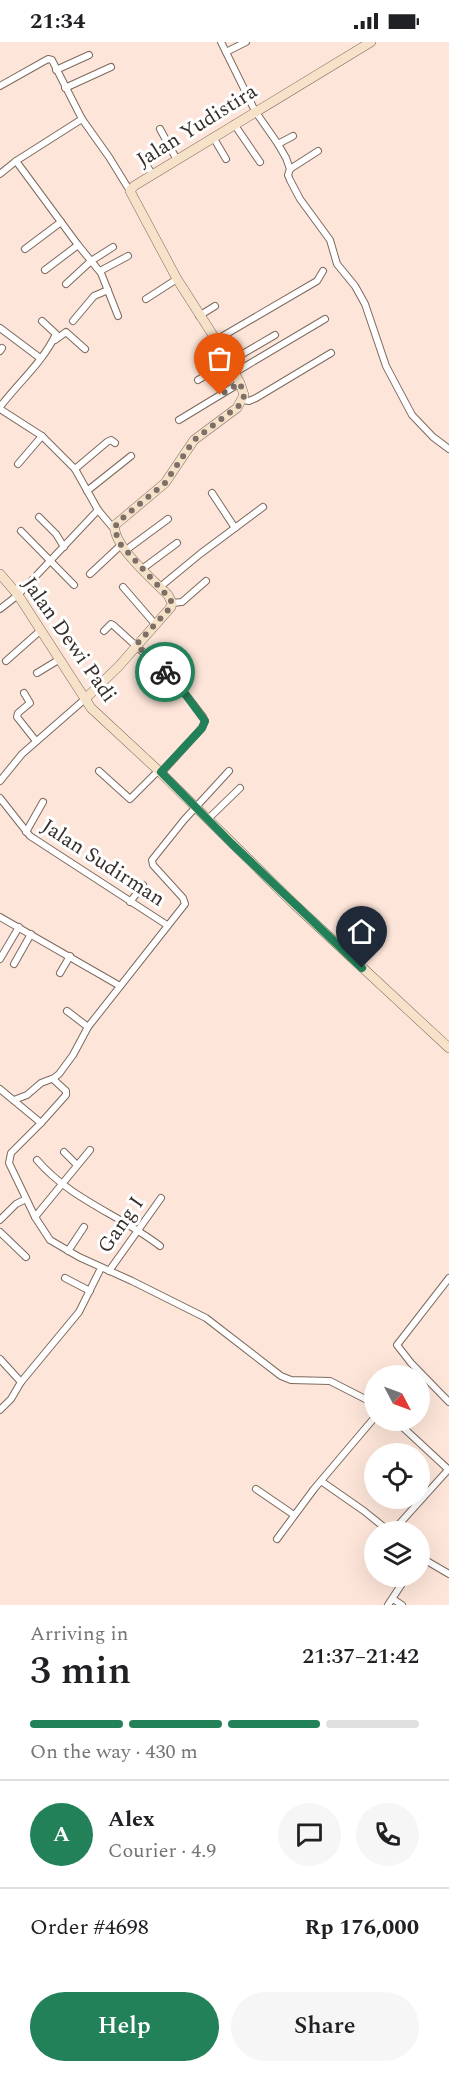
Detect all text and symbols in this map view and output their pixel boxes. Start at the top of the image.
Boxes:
text: 21:34 [30,5,85,38]
street label: Jalan Yudistira [130,76,264,176]
pin [194,333,245,395]
icon: bag [203,342,236,375]
street label: Jalan Dewi Padi [14,570,124,710]
courier [135,642,195,702]
icon: bike [149,656,182,689]
street label: Jalan Sudirman [35,811,171,915]
pin [336,906,387,968]
icon: home [345,915,378,948]
street label: Gang I [90,1190,152,1260]
north arrow [364,1365,430,1431]
map controls [364,1365,430,1587]
button: locate [364,1443,430,1509]
button: layers [364,1521,430,1587]
text: Arriving in [30,1619,128,1649]
text: 21:37–21:42 [302,1640,419,1673]
text: 3 min [30,1642,131,1701]
text: On the way · 430 m [30,1737,198,1767]
text: Alex [108,1803,155,1836]
button: chat [278,1803,341,1866]
button: phone [356,1803,419,1866]
text: A [53,1818,70,1851]
text: Courier · 4.9 [108,1836,216,1866]
text: Order #4698 [30,1911,149,1944]
text: Rp 176,000 [305,1911,419,1944]
button: Help [30,1992,219,2061]
button: Share [231,1992,419,2061]

